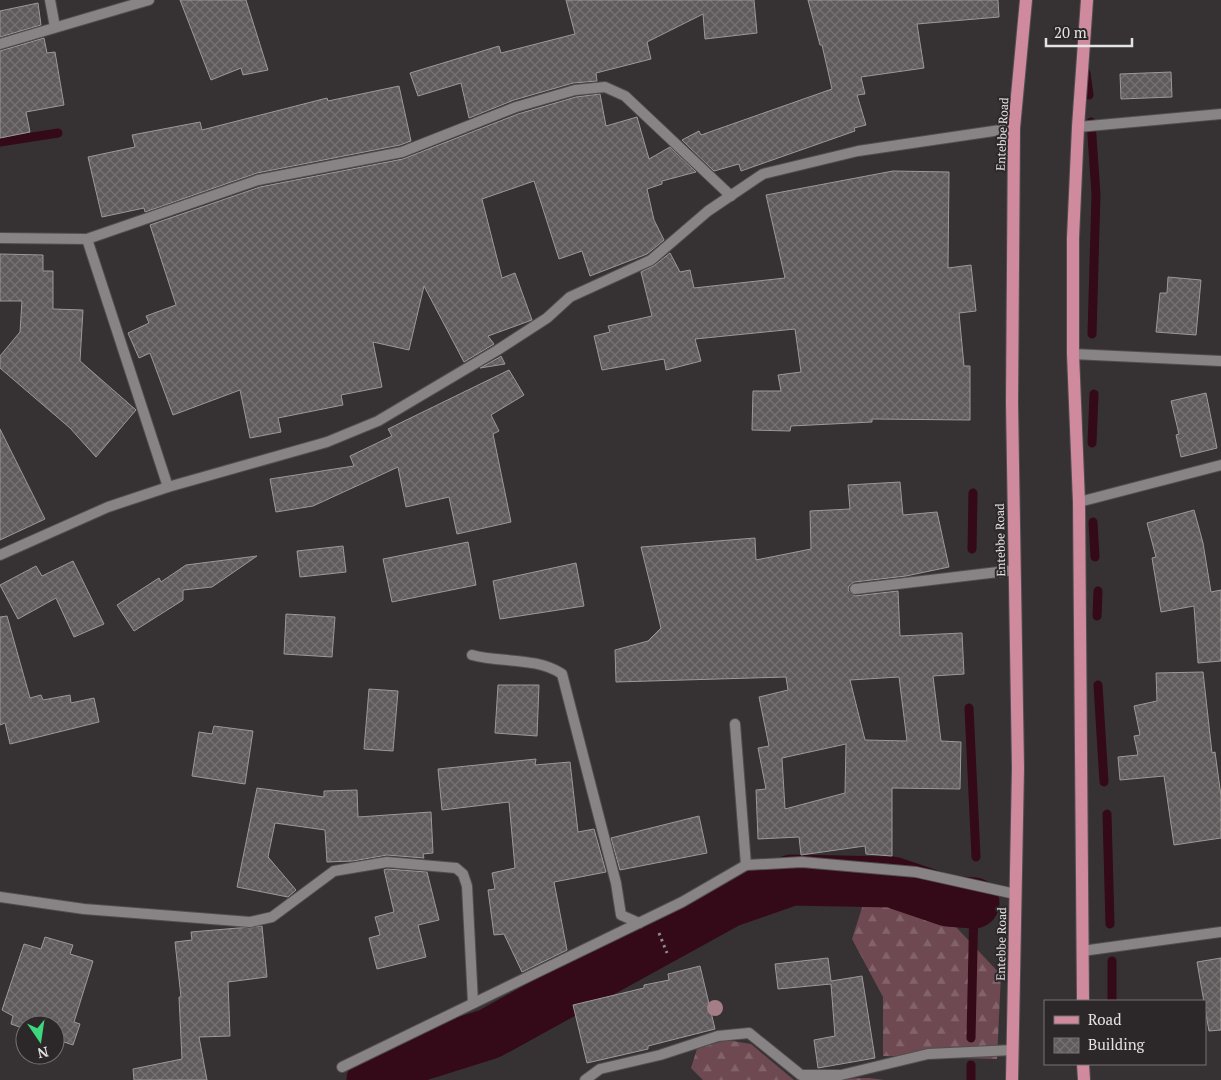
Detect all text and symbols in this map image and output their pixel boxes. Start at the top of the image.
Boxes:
scale bar [1046,15,1132,47]
text: 20 m [1054,22,1087,42]
street label: Entebbe Road [993,97,1011,171]
street label: Entebbe Road [992,503,1008,577]
street label: Entebbe Road [993,907,1009,981]
legend [1044,1000,1206,1065]
text: Road [1088,1009,1121,1029]
north arrow [15,1015,65,1065]
text: Building [1088,1034,1146,1054]
text: N [35,1043,50,1064]

